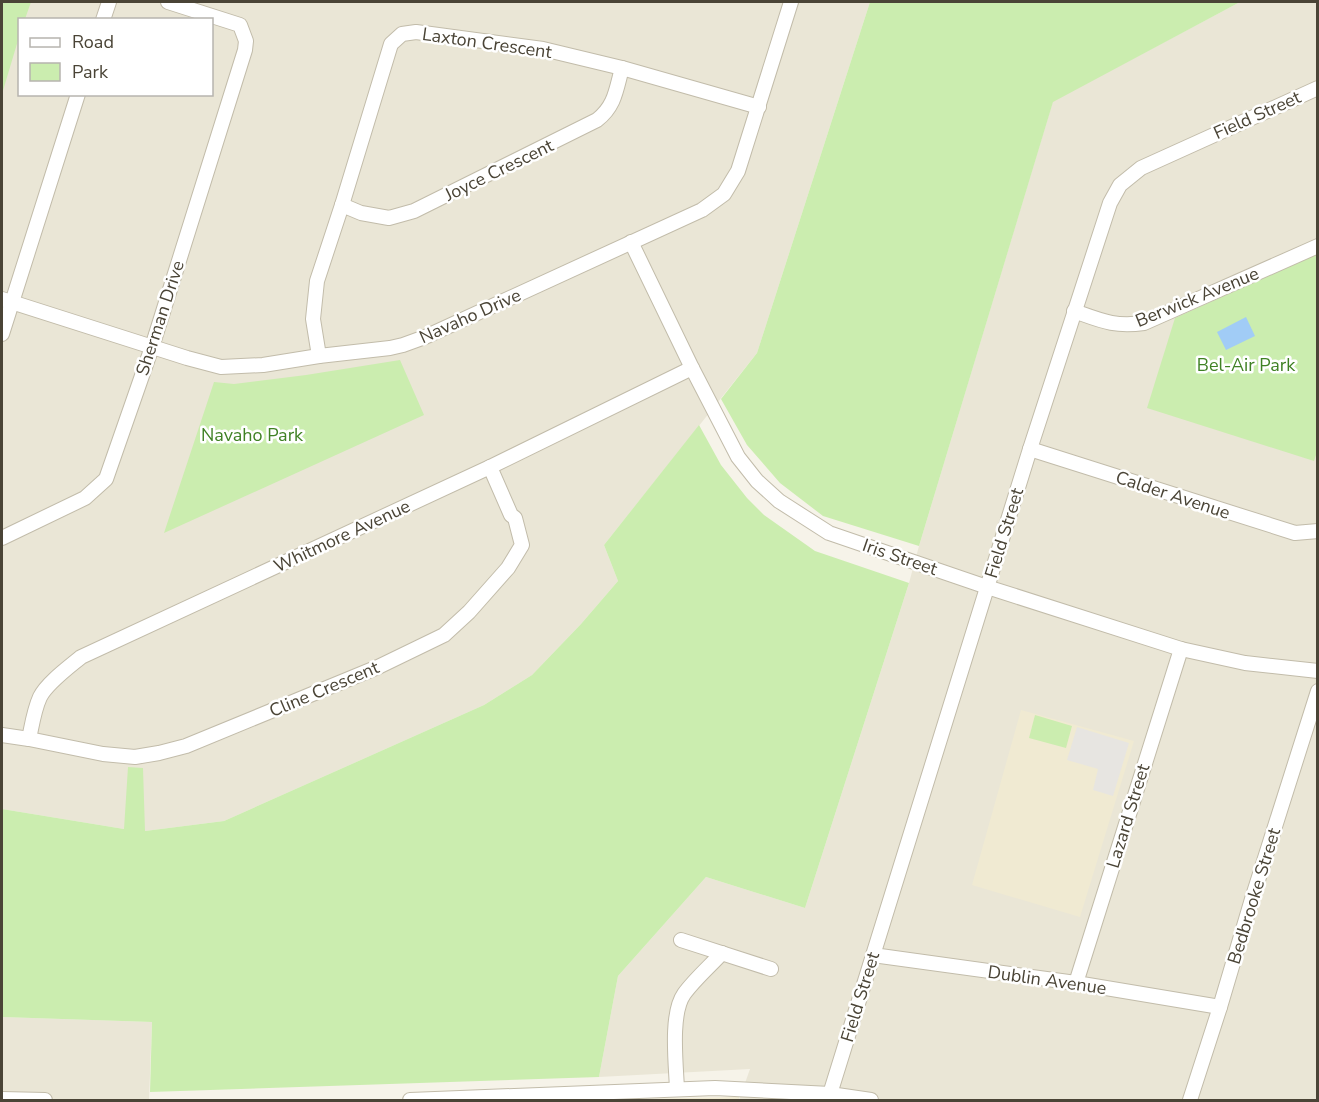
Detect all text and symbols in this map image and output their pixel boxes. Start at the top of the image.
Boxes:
legend [18,18,213,96]
street label: Laxton Crescent [421,22,554,64]
text: Road [72,30,114,54]
text: Park [72,60,109,84]
street label: Field Street [1210,85,1305,145]
street label: Joyce Crescent [440,133,558,207]
street label: Sherman Drive [130,257,190,379]
street label: Berwick Avenue [1132,261,1262,333]
street label: Navaho Drive [415,283,525,349]
park label: Bel-Air Park [1197,353,1296,377]
park label: Navaho Park [201,423,304,447]
street label: Calder Avenue [1113,465,1233,525]
street label: Field Street [979,484,1029,581]
street label: Whitmore Avenue [270,494,414,578]
street label: Iris Street [859,533,941,581]
street label: Cline Crescent [265,655,383,723]
street label: Lazard Street [1101,760,1155,871]
street label: Bedbrooke Street [1222,824,1286,967]
street label: Field Street [835,948,885,1045]
street label: Dublin Avenue [986,960,1108,1000]

